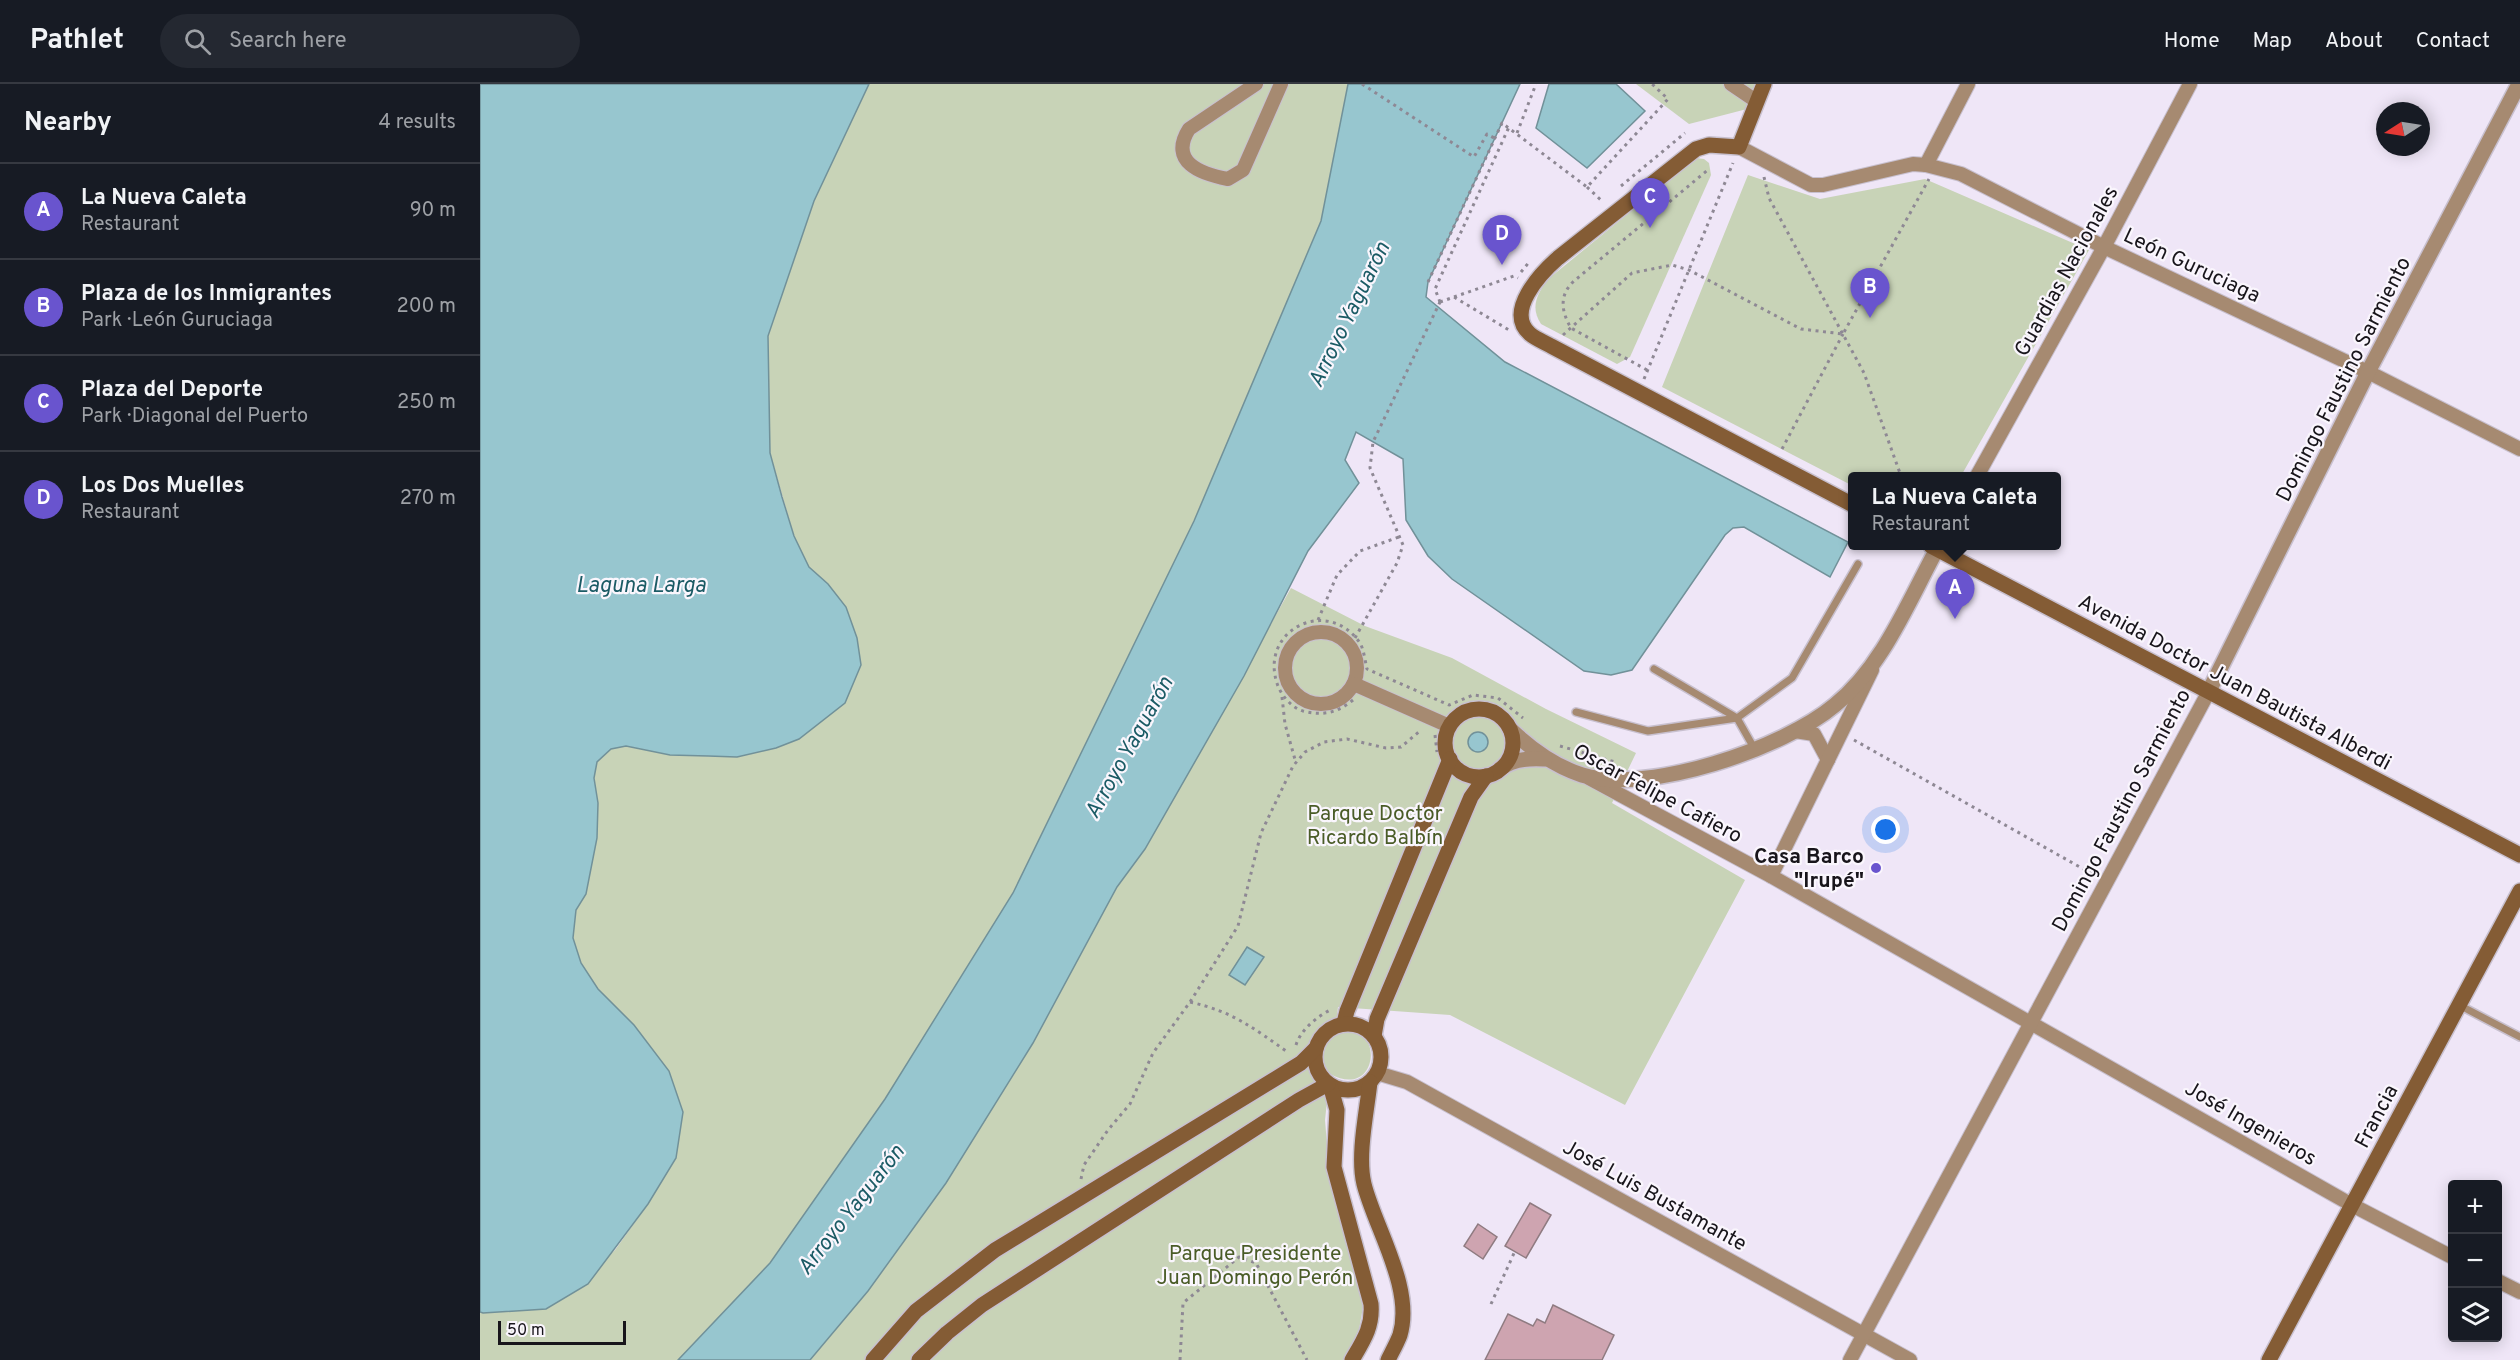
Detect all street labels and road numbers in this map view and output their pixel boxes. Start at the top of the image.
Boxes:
street label: Guardias Nacionales [2009,182,2125,362]
street label: León Guruciaga [2119,223,2264,310]
street label: Domingo Faustino Sarmiento [2271,253,2418,507]
street label: Avenida Doctor Juan Bautista Alberdi [2073,589,2396,778]
street label: Domingo Faustino Sarmiento [2047,685,2198,937]
street label: Oscar Felipe Cafiero [1568,738,1746,850]
street label: José Ingenieros [2179,1076,2321,1173]
street label: Francia [2349,1080,2405,1153]
street label: José Luis Bustamante [1557,1134,1751,1258]

